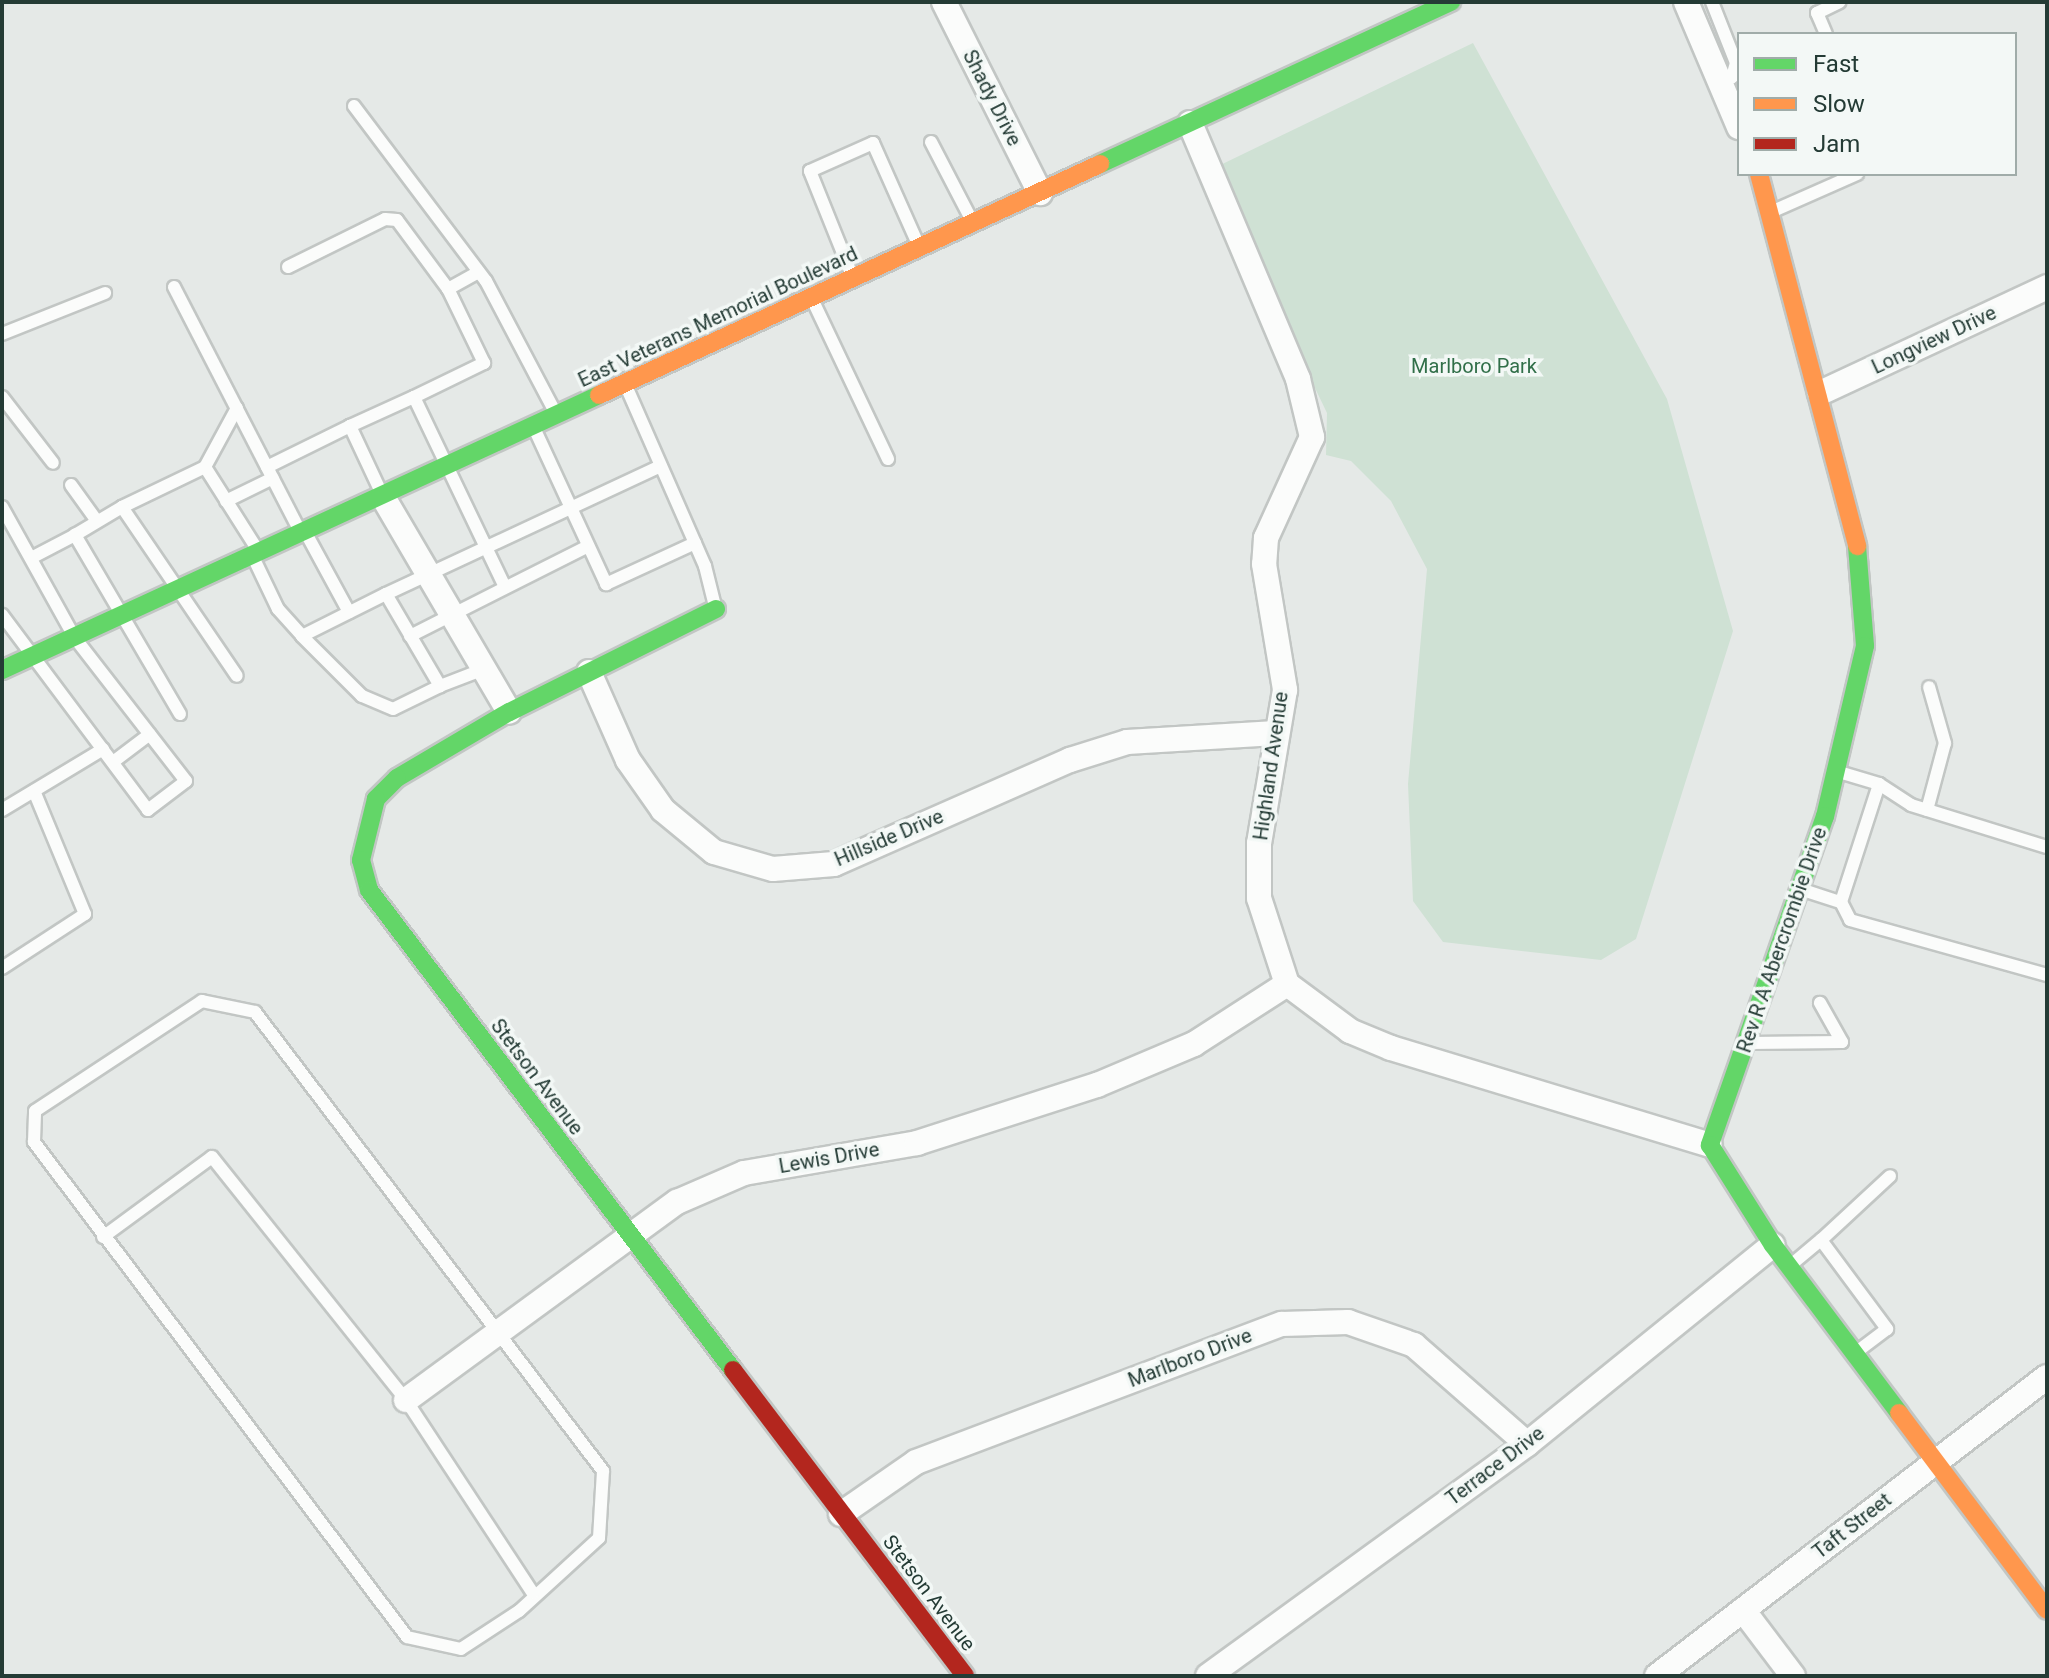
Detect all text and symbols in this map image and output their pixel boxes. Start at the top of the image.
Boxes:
legend [1737,32,2017,176]
street label: Shady Drive [958,46,1026,150]
text: Fast [1813,50,1859,78]
text: Slow [1813,90,1865,118]
text: Jam [1813,130,1860,158]
street label: East Veterans Memorial Boulevard [574,242,862,392]
street label: Longview Drive [1868,301,2000,379]
park label: Marlboro Park [1411,354,1537,378]
street label: Highland Avenue [1249,690,1293,842]
street label: Hillside Drive [831,804,947,872]
street label: Rev R A Abercrombie Drive [1732,824,1832,1056]
street label: Stetson Avenue [486,1014,588,1140]
street label: Lewis Drive [777,1137,881,1179]
street label: Marlboro Drive [1125,1323,1255,1393]
street label: Terrace Drive [1441,1421,1549,1511]
street label: Taft Street [1808,1488,1896,1564]
street label: Stetson Avenue [878,1530,980,1656]

